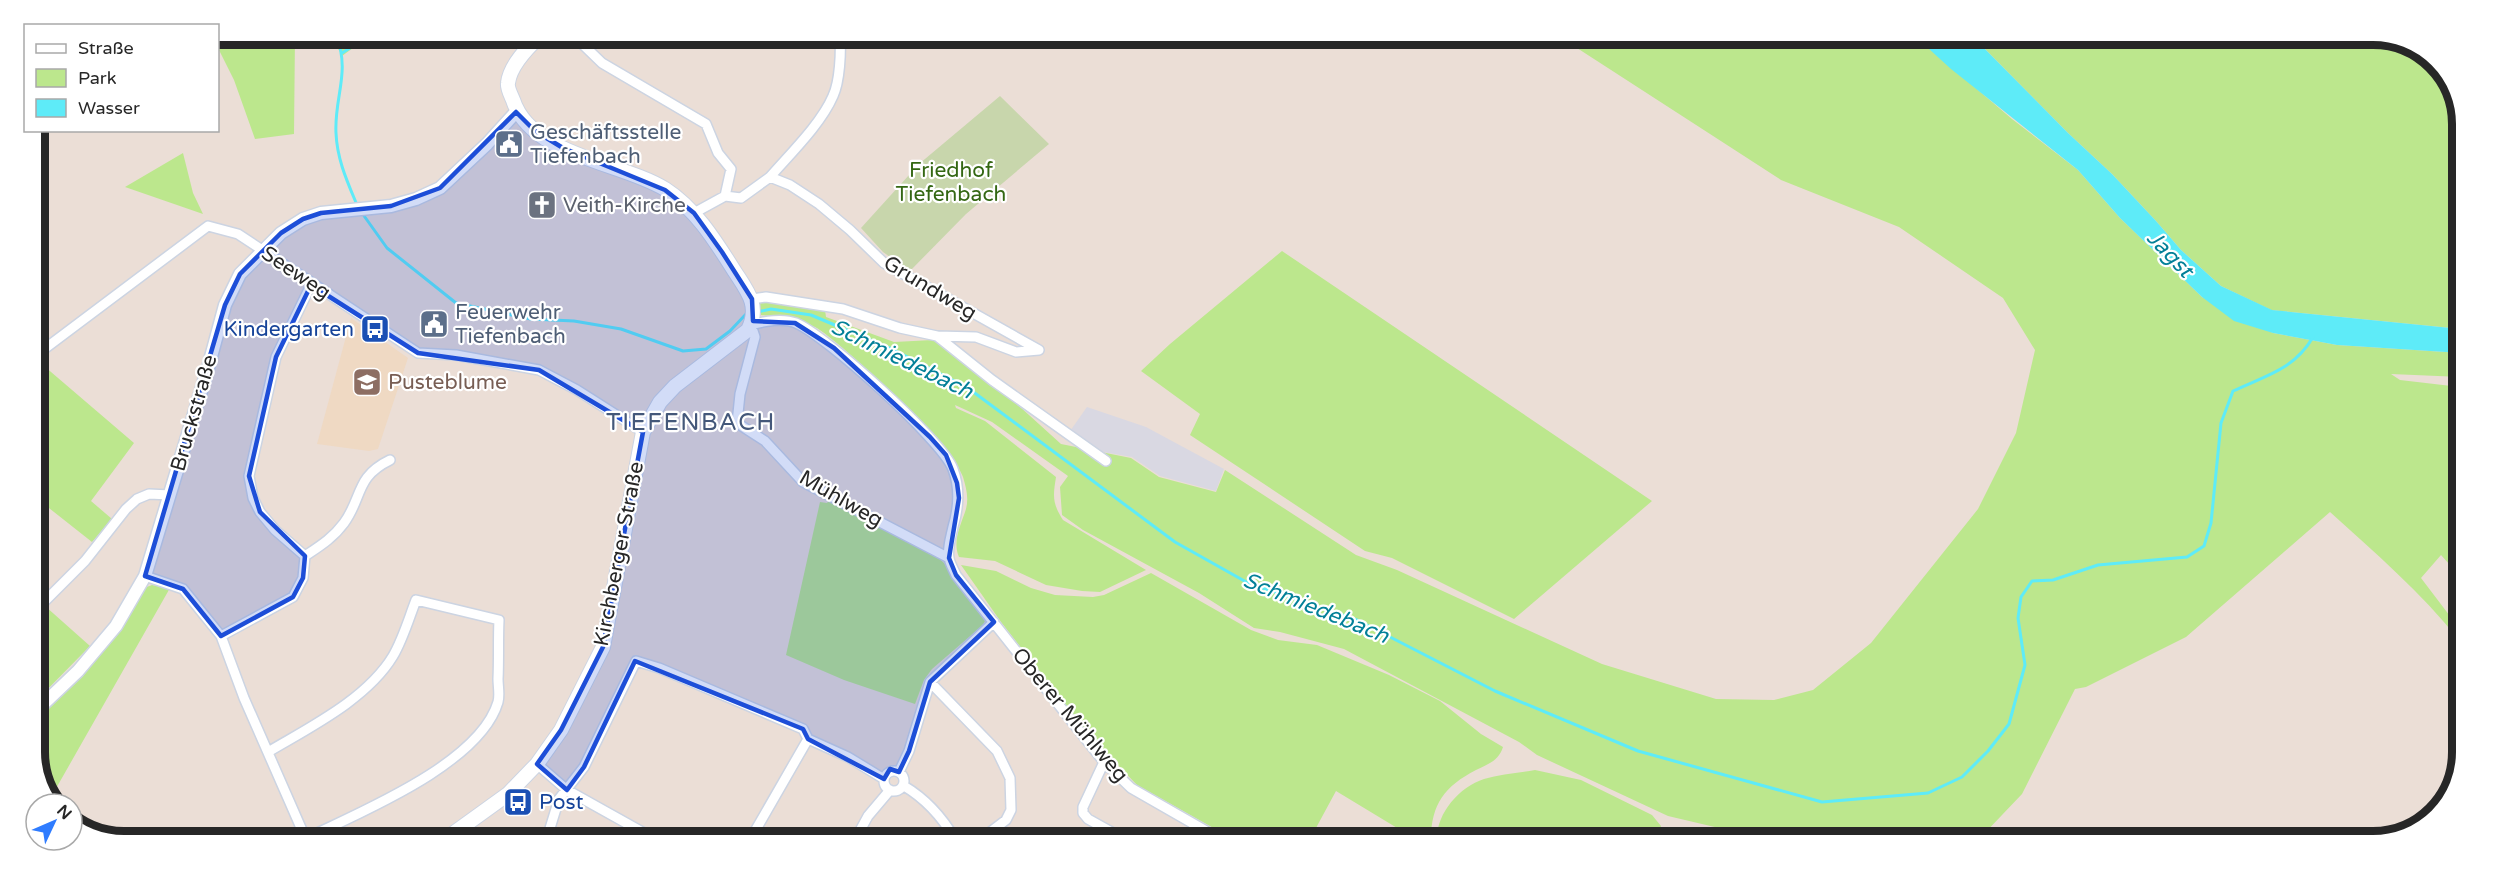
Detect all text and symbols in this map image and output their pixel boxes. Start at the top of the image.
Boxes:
legend [24,24,219,132]
text: Straße [78,37,134,59]
text: Park [78,67,117,89]
text: Wasser [78,97,140,119]
place label: Geschäftsstelle Tiefenbach [530,120,682,169]
public building icon: Geschäftsstelle Tiefenbach [493,128,525,160]
park label: Friedhof Tiefenbach [896,158,1006,207]
church icon: Veith-Kirche [526,189,558,221]
place label: Veith-Kirche [563,193,686,218]
water label: Jagst [2141,225,2200,285]
street label: Seeweg [257,241,335,305]
street label: Grundweg [879,250,981,326]
place label: Feuerwehr Tiefenbach [455,300,566,349]
public building icon: Feuerwehr Tiefenbach [418,308,450,340]
bus stop icon: Kindergarten [359,313,391,345]
water label: Schmiedebach [827,313,978,405]
place label: Kindergarten [223,317,354,342]
street label: Bruckstraße [165,352,223,474]
school or university icon: Pusteblume [351,366,383,398]
place label: Pusteblume [388,370,507,395]
district label: TIEFENBACH [606,408,776,437]
street label: Kirchberger Straße [589,459,649,648]
street label: Mühlweg [795,465,887,533]
water label: Schmiedebach [1239,567,1393,649]
street label: Oberer Mühlweg [1007,643,1133,787]
bus stop icon: Post [502,786,534,818]
place label: Post [539,790,584,815]
north arrow [24,792,84,852]
text: N [52,801,76,824]

